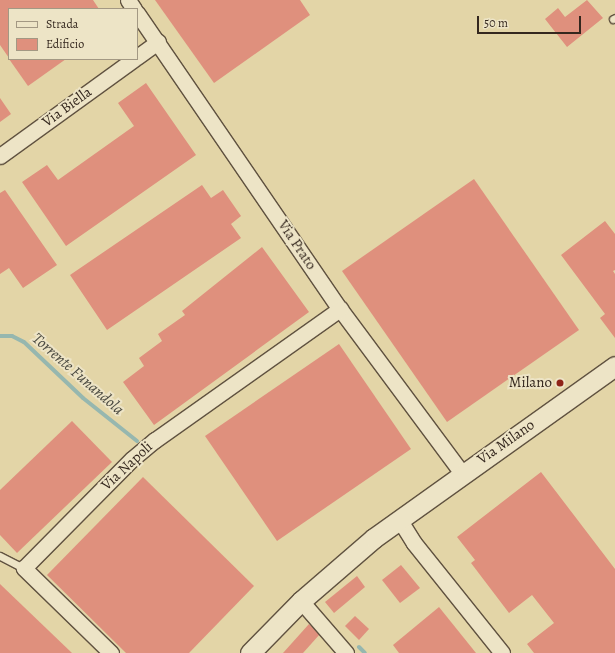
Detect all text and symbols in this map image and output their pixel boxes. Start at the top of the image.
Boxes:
legend [8,8,138,60]
scale bar [479,8,583,34]
text: 50 m [484,15,508,31]
text: Strada [46,16,78,32]
text: Edificio [46,36,84,52]
street label: Via Biella [39,83,95,131]
street label: Via Prato [274,217,320,273]
water label: Torrente Funandola [28,329,128,419]
place label: Milano [509,374,552,392]
marker: Milano [555,378,565,388]
street label: Via Milano [474,416,538,468]
street label: Via Napoli [98,438,156,494]

